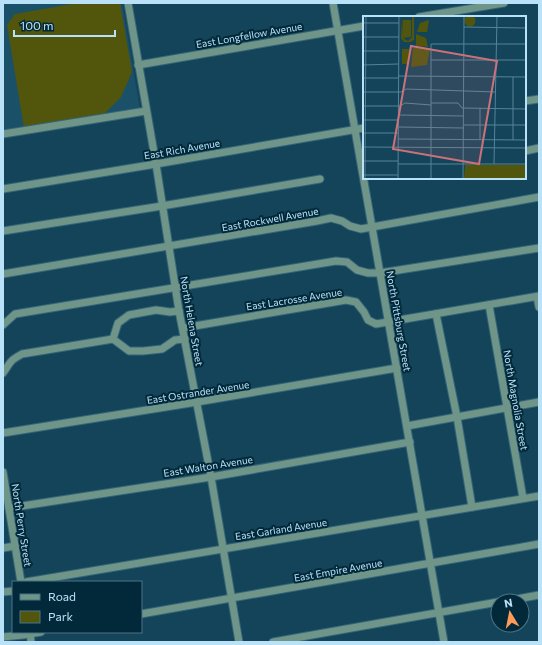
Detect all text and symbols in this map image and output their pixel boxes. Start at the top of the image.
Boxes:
scale bar [14,12,115,38]
inset map [363,16,526,179]
text: 100 m [20,18,54,32]
street label: East Longfellow Avenue [195,20,303,50]
street label: East Rich Avenue [143,136,221,162]
street label: East Rockwell Avenue [221,205,319,233]
street label: North Pittsburg Street [384,270,414,372]
street label: North Helena Street [178,275,206,367]
street label: East Lacrosse Avenue [245,285,343,313]
street label: North Magnolia Street [501,349,531,451]
street label: East Ostrander Avenue [146,378,250,406]
street label: East Walton Avenue [163,453,253,479]
street label: North Perry Street [10,483,34,567]
street label: East Garland Avenue [234,516,328,542]
street label: East Empire Avenue [293,556,383,584]
legend [12,581,142,633]
text: Road [48,589,76,603]
north arrow [490,593,530,633]
text: N [503,596,513,610]
text: Park [48,609,74,623]

